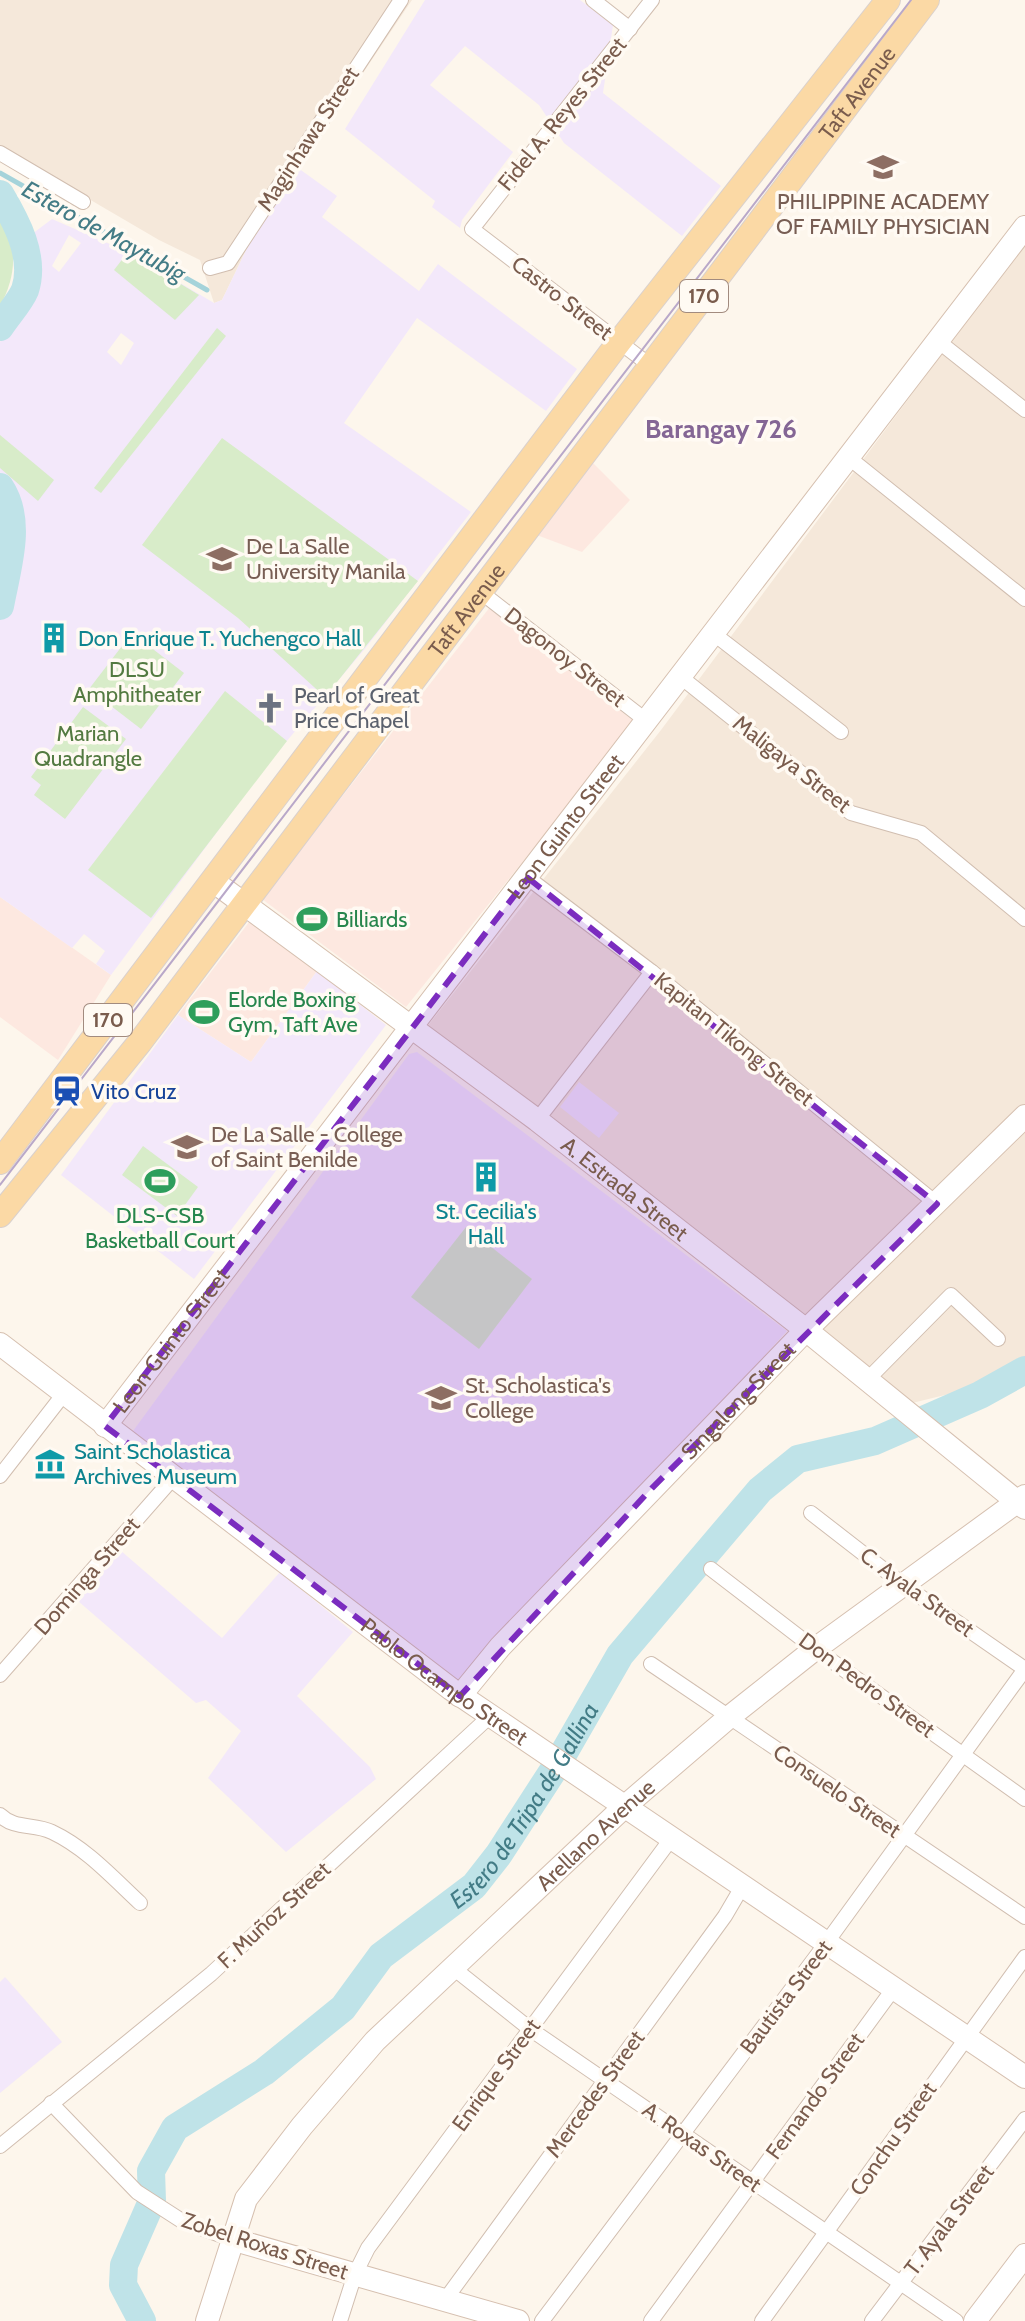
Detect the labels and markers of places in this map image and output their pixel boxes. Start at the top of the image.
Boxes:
school or university icon: PHILIPPINE ACADEMY OF FAMILY PHYSICIAN [866,150,900,184]
place label: PHILIPPINE ACADEMY OF FAMILY PHYSICIAN [776,188,990,240]
place label: De La Salle University Manila [246,533,406,585]
school or university icon: De La Salle University Manila [205,542,239,576]
building icon: Don Enrique T. Yuchengco Hall [37,621,71,655]
place label: Don Enrique T. Yuchengco Hall [78,625,362,652]
place label: Pearl of Great Price Chapel [294,682,420,734]
church icon: Pearl of Great Price Chapel [253,691,287,725]
sports icon: Billiards [295,902,329,936]
place label: Billiards [336,906,407,933]
place label: Elorde Boxing Gym, Taft Ave [228,986,358,1038]
sports icon: Elorde Boxing Gym, Taft Ave [187,995,221,1029]
station icon: Vito Cruz [50,1074,84,1108]
place label: Vito Cruz [91,1078,177,1105]
place label: De La Salle - College of Saint Benilde [211,1121,403,1173]
school or university icon: De La Salle - College of Saint Benilde [170,1130,204,1164]
building icon: St. Cecilia's Hall [469,1160,503,1194]
sports icon: DLS-CSB Basketball Court [143,1164,177,1198]
place label: St. Cecilia's Hall [435,1198,537,1250]
place label: DLS-CSB Basketball Court [85,1202,236,1254]
place label: St. Scholastica's College [465,1372,611,1424]
school or university icon: St. Scholastica's College [424,1381,458,1415]
place label: Saint Scholastica Archives Museum [74,1438,237,1490]
museum icon: Saint Scholastica Archives Museum [33,1447,67,1481]

